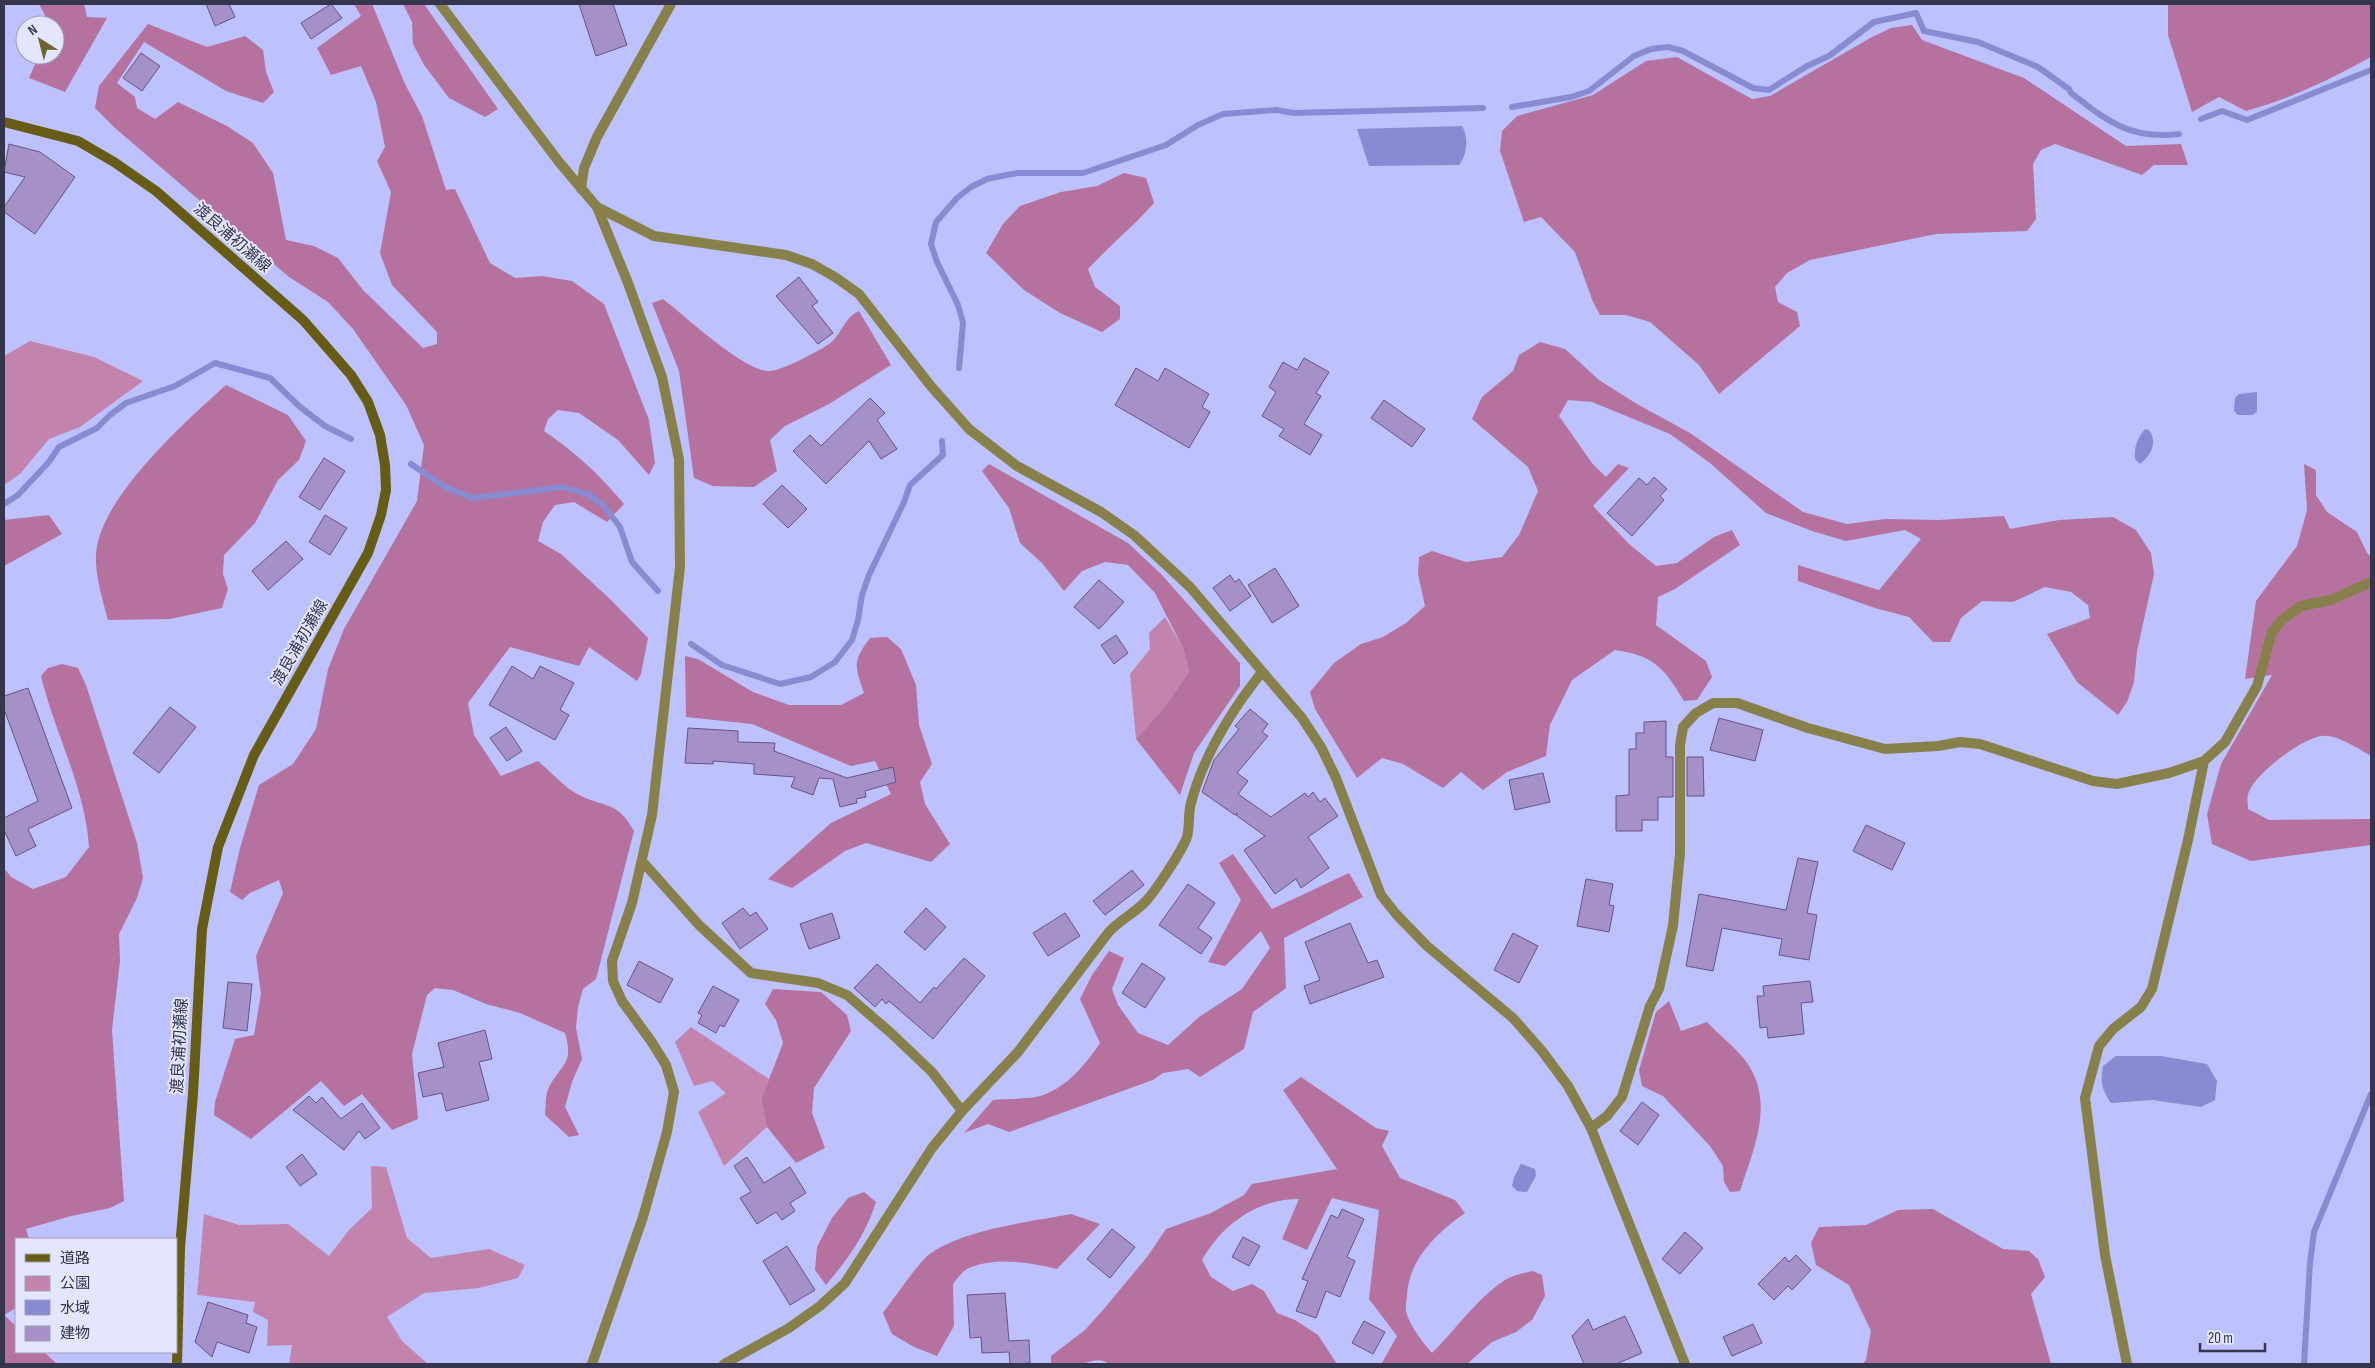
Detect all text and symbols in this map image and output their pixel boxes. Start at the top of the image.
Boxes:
north arrow [15,15,65,65]
text: N [25,21,41,39]
street label: 渡良浦初瀬線 [190,199,274,277]
street label: 渡良浦初瀬線 [268,597,332,689]
street label: 渡良浦初瀬線 [168,998,192,1094]
legend [15,1238,178,1353]
text: 道路 [60,1249,90,1268]
text: 公園 [60,1274,90,1293]
text: 水域 [60,1299,90,1318]
scale bar [2200,1320,2265,1352]
text: 建物 [60,1324,90,1343]
text: 20 m [2208,1329,2233,1348]

